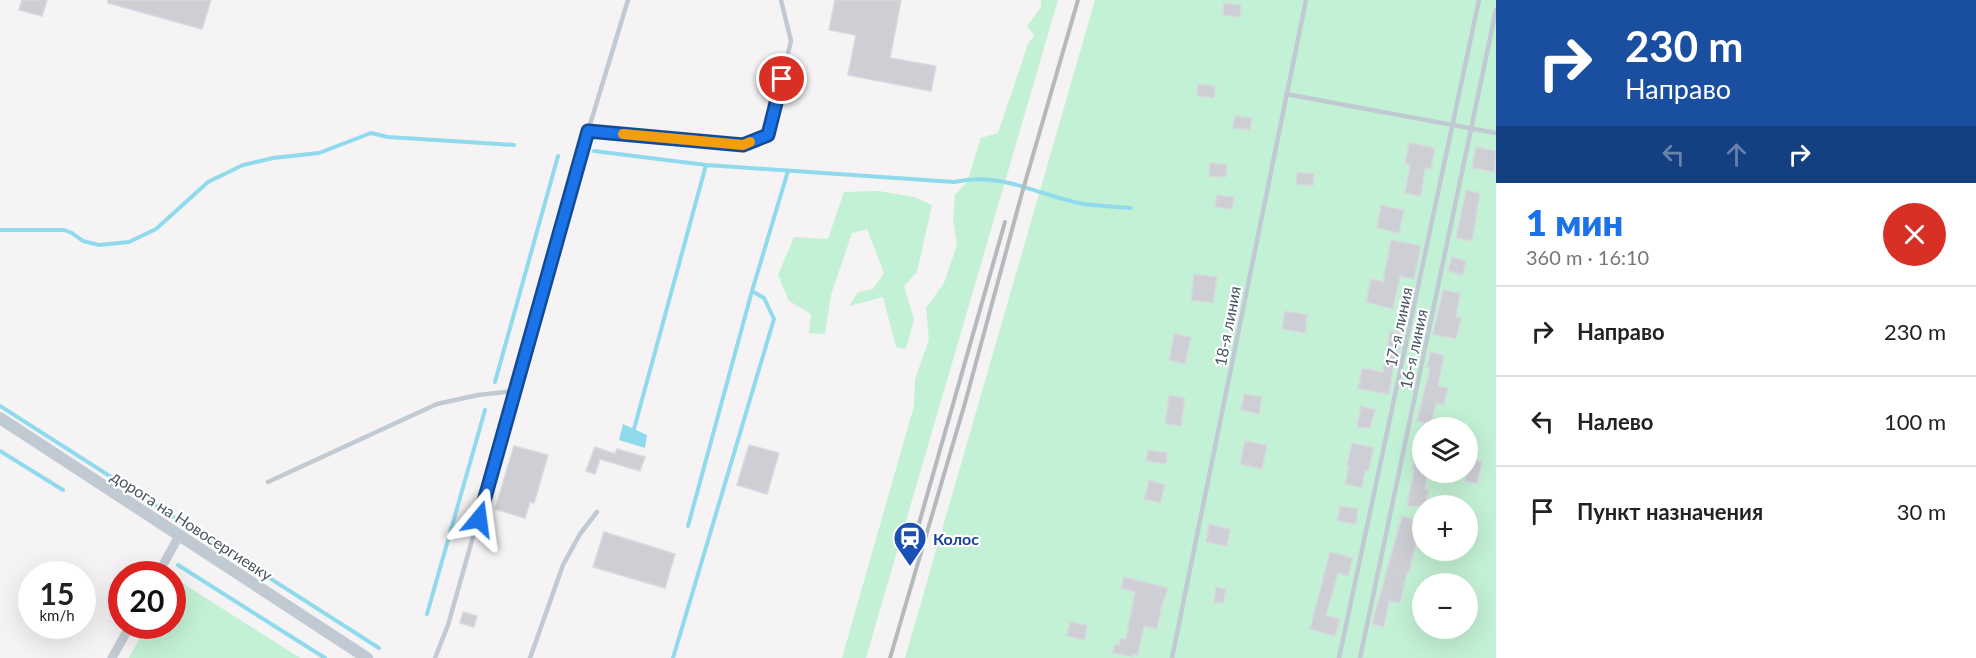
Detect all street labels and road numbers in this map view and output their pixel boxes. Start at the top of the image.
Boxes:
street label: 18-я линия [1210,284,1244,368]
street label: 17-я линия [1380,285,1416,369]
street label: 16-я линия [1395,307,1431,391]
street label: дорога на Новосергиевку [108,466,277,585]

